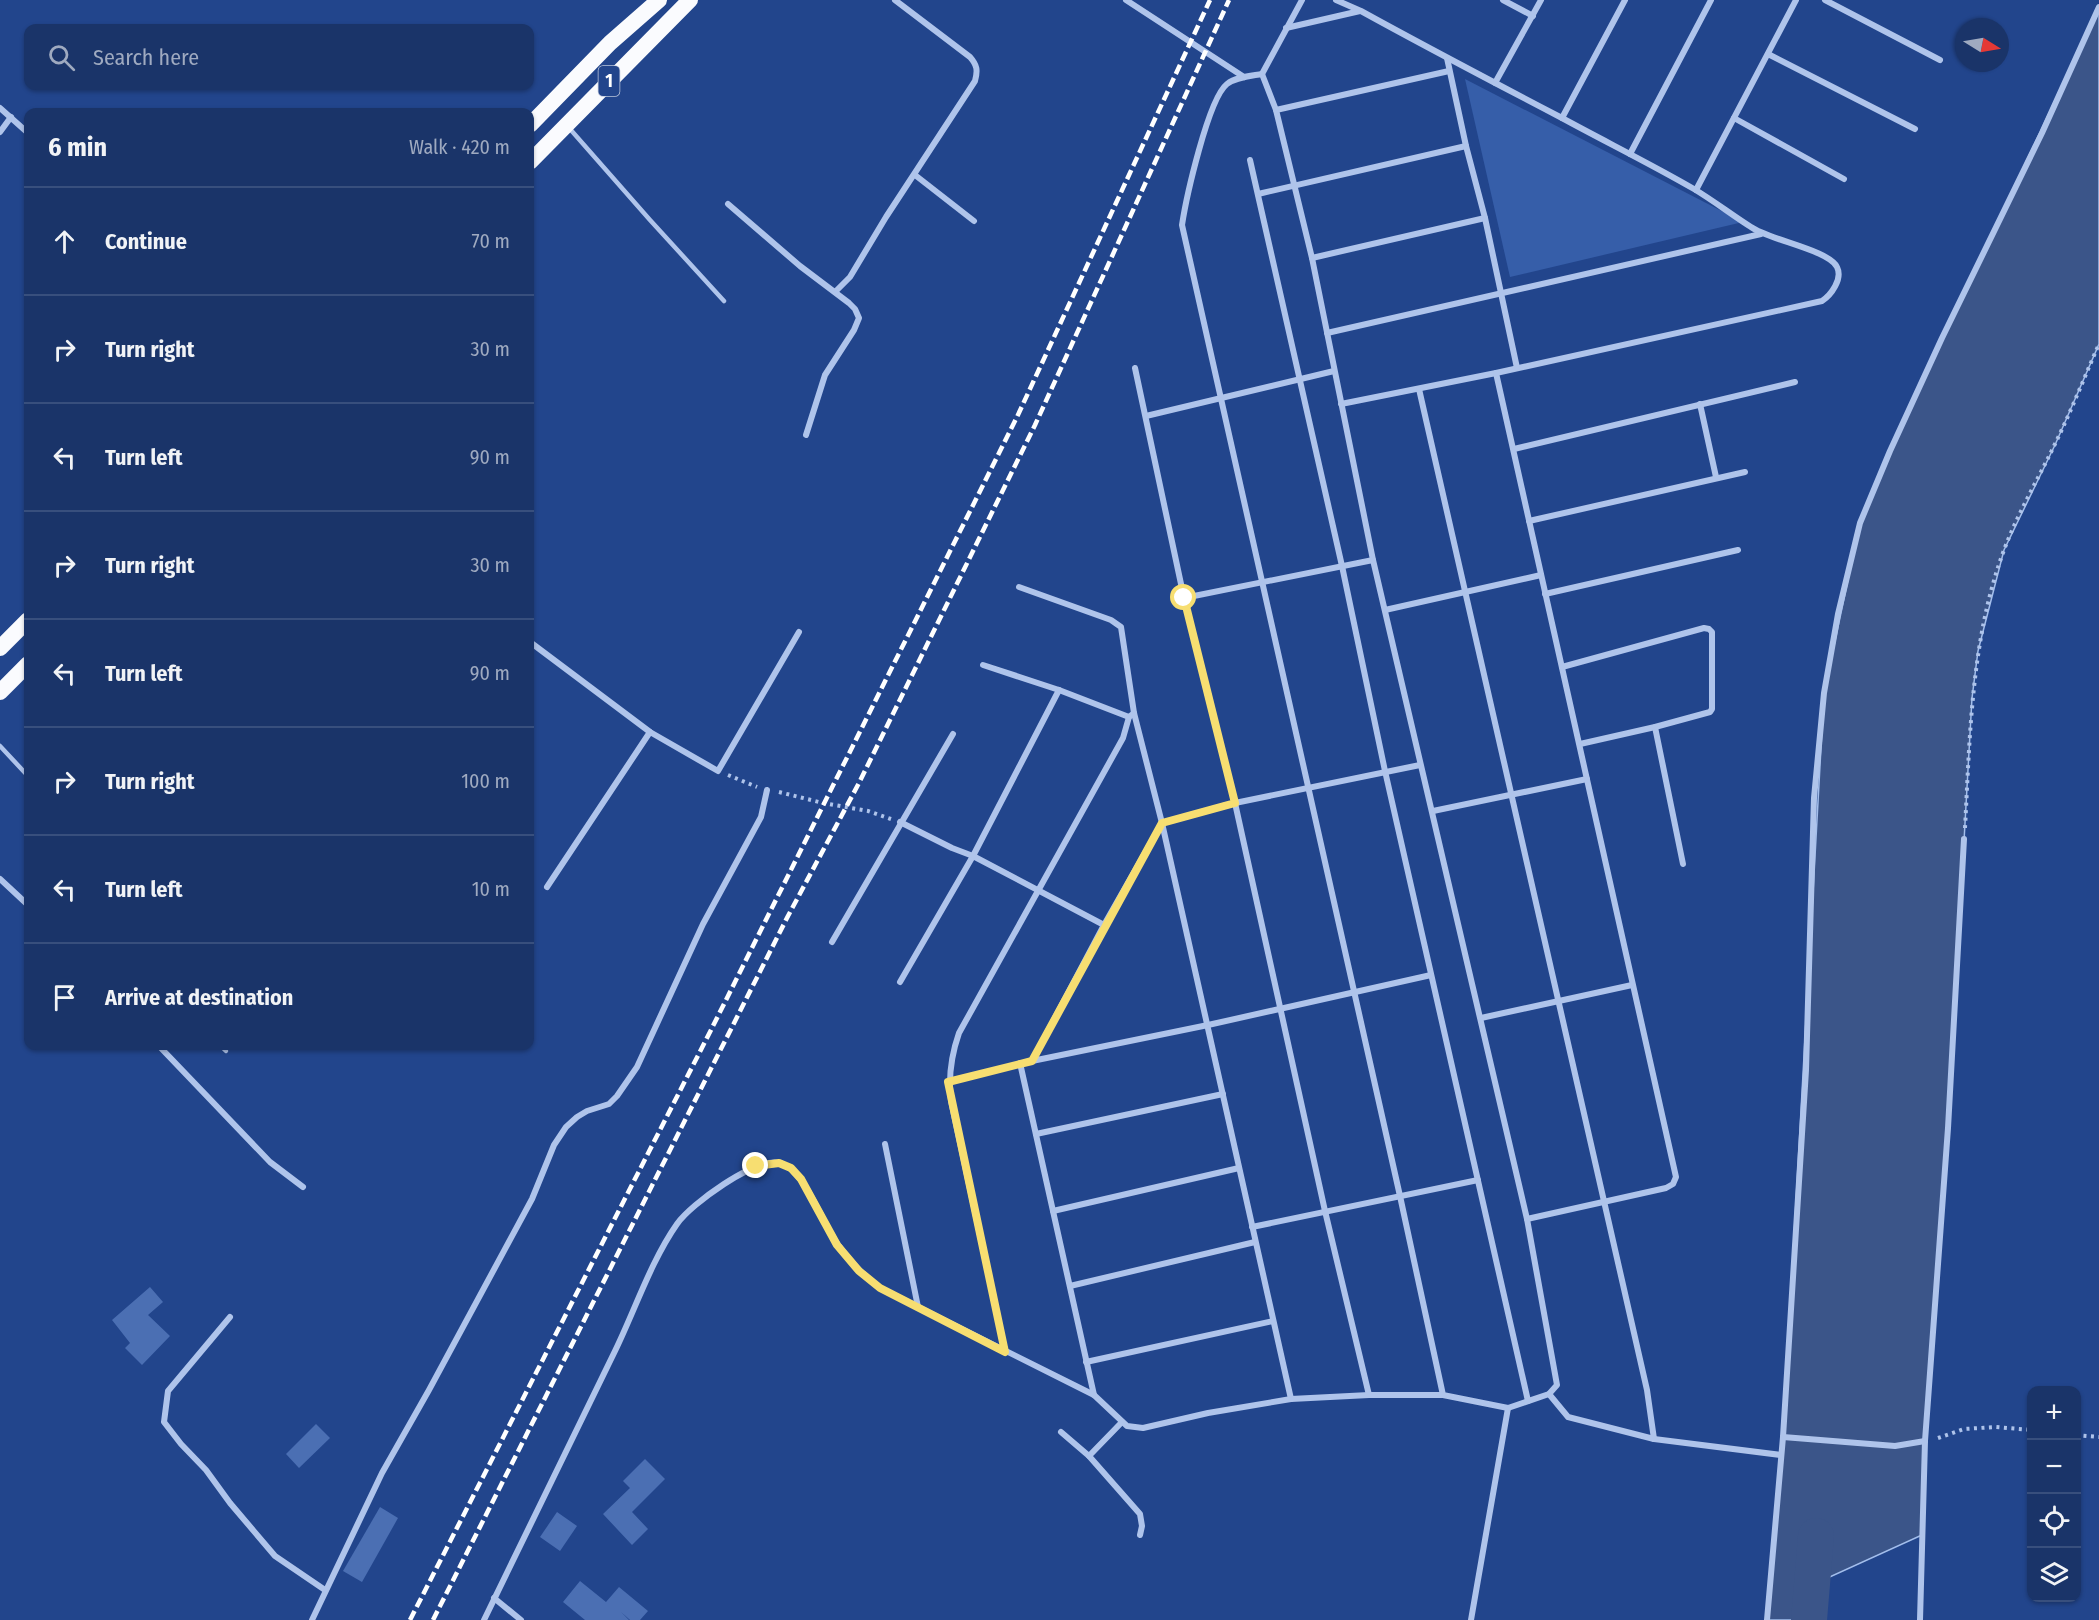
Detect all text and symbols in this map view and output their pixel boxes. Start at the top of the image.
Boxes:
north arrow [1955,18,2009,72]
search box [24,24,534,90]
icon: search [45,41,78,74]
text: Search here [93,44,199,71]
road number: 1 [598,66,620,96]
text: 6 min [48,132,107,163]
text: Walk · 420 m [409,135,510,159]
icon: ahead [48,225,81,258]
text: Continue [105,228,187,255]
text: 70 m [472,229,510,253]
icon: right [48,333,81,366]
text: Turn right [105,336,194,363]
text: 30 m [470,337,510,361]
icon: left [48,441,81,474]
text: Turn left [105,444,183,471]
text: 90 m [470,445,510,469]
icon: right [48,549,81,582]
text: Turn right [105,552,194,579]
text: 30 m [470,553,510,577]
route start [1170,584,1196,610]
icon: left [48,657,81,690]
text: Turn left [105,660,183,687]
text: 90 m [470,661,510,685]
icon: right [48,765,81,798]
text: Turn right [105,768,194,795]
text: 100 m [461,769,510,793]
icon: left [48,873,81,906]
text: Turn left [105,876,183,903]
text: 10 m [472,877,510,901]
icon: arrive [48,981,81,1014]
text: Arrive at destination [105,984,293,1011]
route end [742,1152,768,1178]
map controls [2027,1386,2081,1602]
button: + [2027,1386,2081,1440]
button: − [2027,1440,2081,1494]
button: locate [2027,1494,2081,1548]
button: layers [2027,1548,2081,1602]

